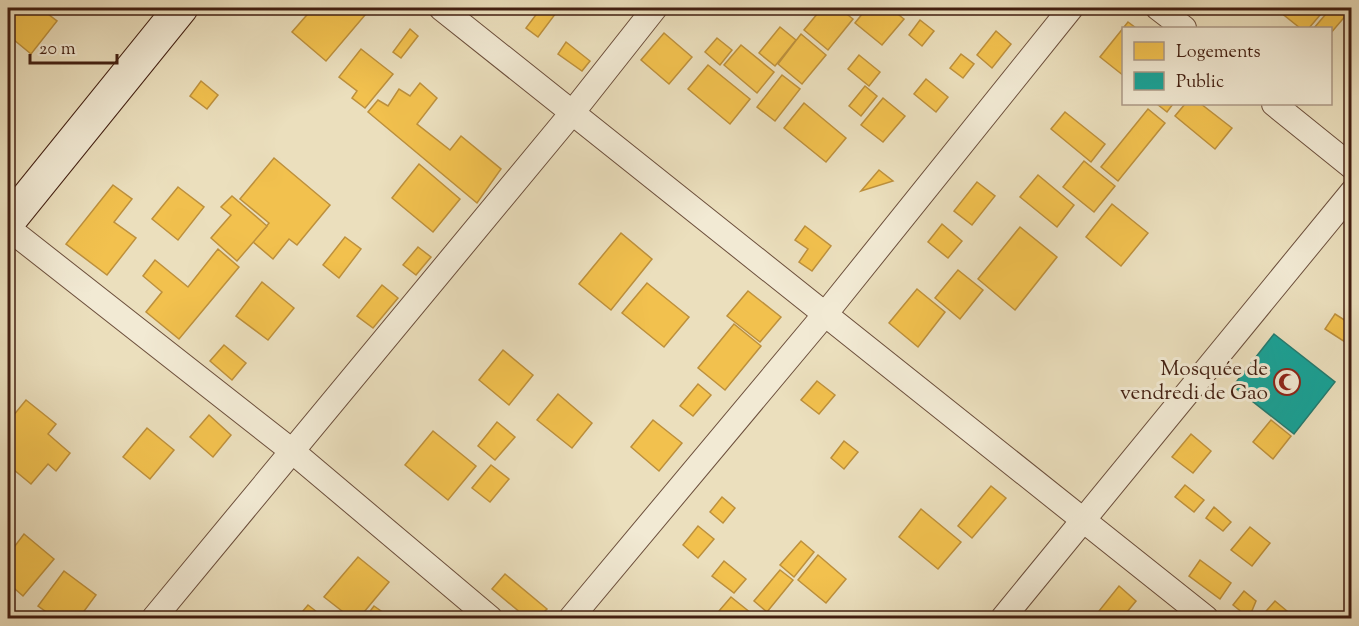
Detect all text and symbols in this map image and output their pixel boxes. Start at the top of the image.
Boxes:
scale bar [30,27,117,65]
legend [1122,27,1332,105]
text: 20 m [39,37,76,63]
text: Logements [1176,40,1261,66]
text: Public [1176,70,1224,96]
place label: Mosquée de vendredi de Gao [1120,355,1268,409]
mosque icon: Mosquée de vendredi de Gao [1272,367,1302,397]

